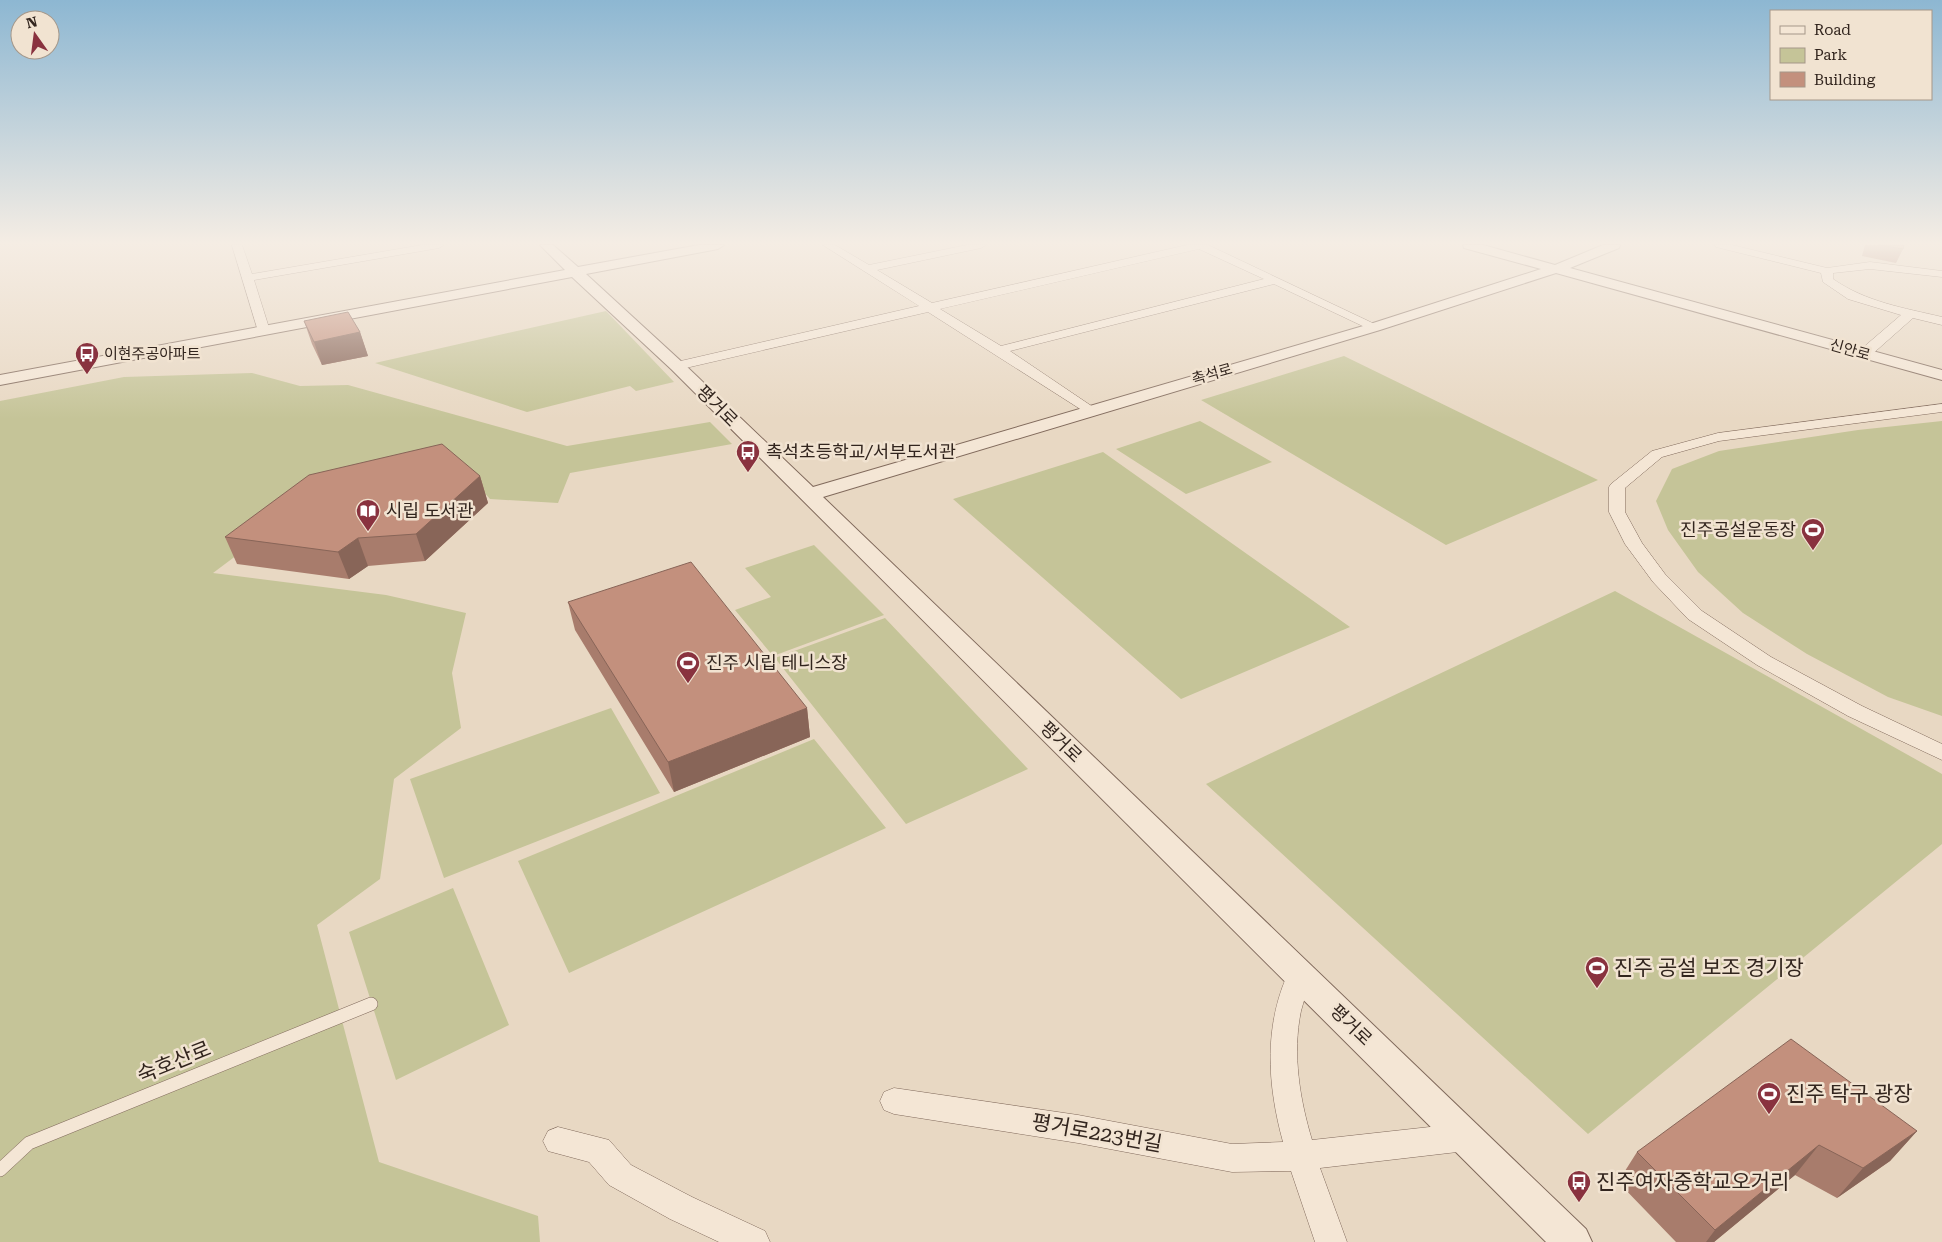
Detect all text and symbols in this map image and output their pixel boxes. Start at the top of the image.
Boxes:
north arrow [10,10,60,60]
legend [1770,10,1932,100]
text: N [25,13,39,31]
text: Road [1814,21,1851,39]
text: Park [1814,46,1848,64]
text: Building [1814,71,1876,89]
street label: 신안로 [1828,336,1872,364]
bus stop icon: 이현주공아파트 [74,341,100,375]
place label: 이현주공아파트 [104,345,201,363]
street label: 촉석로 [1190,360,1234,388]
street label: 평거로 [692,381,742,431]
bus stop icon: 촉석초등학교/서부도서관 [735,439,761,473]
place label: 촉석초등학교/서부도서관 [766,441,956,462]
library icon: 시립 도서관 [355,498,381,532]
place label: 시립 도서관 [386,500,474,521]
sports icon: 진주공설운동장 [1800,517,1826,551]
place label: 진주공설운동장 [1680,519,1796,540]
sports icon: 진주 시립 테니스장 [675,650,701,684]
place label: 진주 시립 테니스장 [706,652,848,673]
street label: 평거로 [1036,717,1087,766]
sports icon: 진주 공설 보조 경기장 [1584,955,1610,989]
place label: 진주 공설 보조 경기장 [1614,956,1804,980]
street label: 평거로 [1326,1000,1377,1049]
street label: 숙호산로 [134,1036,214,1088]
sports icon: 진주 탁구 광장 [1756,1081,1782,1115]
place label: 진주 탁구 광장 [1786,1082,1913,1106]
street label: 평거로223번길 [1030,1110,1164,1156]
bus stop icon: 진주여자중학교오거리 [1566,1169,1592,1203]
place label: 진주여자중학교오거리 [1596,1170,1789,1194]

